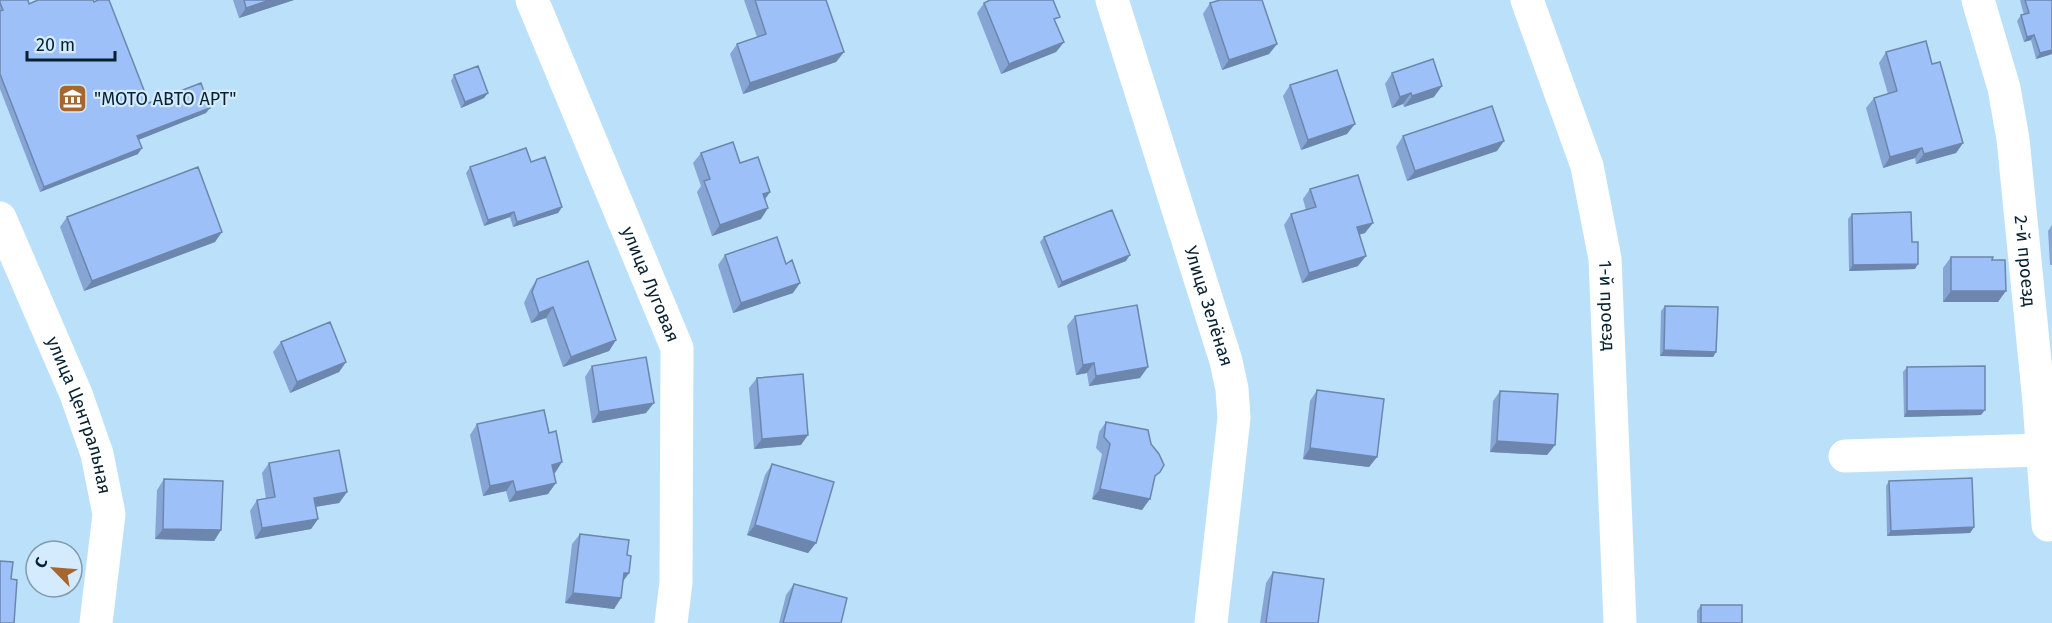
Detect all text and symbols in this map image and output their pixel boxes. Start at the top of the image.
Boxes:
scale bar [27,24,116,62]
text: 20 m [36,34,75,56]
museum icon: "МОТО АВТО АРТ" [57,83,89,115]
place label: "МОТО АВТО АРТ" [94,88,237,110]
street label: 2-й проезд [2010,214,2041,308]
street label: улица Луговая [617,223,684,345]
street label: Улица Зелёная [1179,243,1238,369]
street label: 1-й проезд [1594,260,1620,352]
street label: улица Центральная [41,333,116,496]
north arrow [24,539,84,599]
text: С [30,554,52,571]

